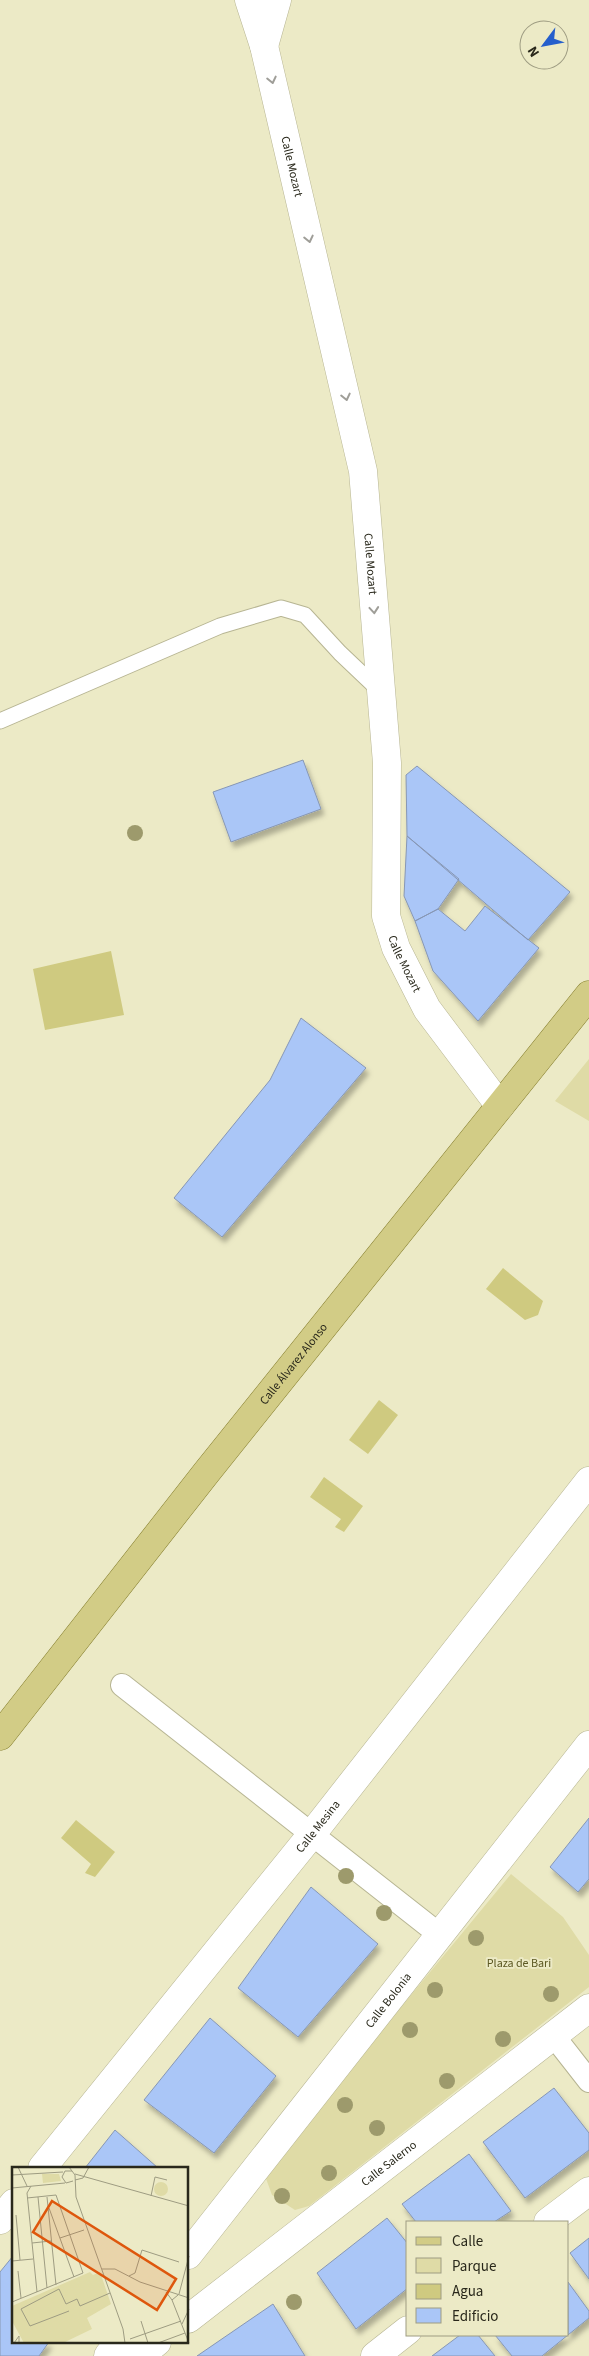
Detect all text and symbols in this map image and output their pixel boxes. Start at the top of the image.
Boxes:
north arrow [519,20,569,70]
text: N [523,42,545,61]
one-way arrow [266,76,277,85]
street label: Calle Mozart [277,134,307,198]
one-way arrow [303,234,314,243]
one-way arrow [340,393,351,401]
street label: Calle Mozart [360,532,382,595]
one-way arrow [369,606,380,614]
street label: Calle Mozart [384,933,426,995]
street label: Calle Álvarez Alonso [256,1319,331,1408]
street label: Calle Mesina [292,1797,344,1856]
park label: Plaza de Bari [487,1955,551,1972]
street label: Calle Bolonia [361,1969,415,2032]
street label: Calle Salerno [357,2136,420,2190]
inset map [12,2167,189,2344]
legend [406,2221,569,2336]
text: Calle [452,2231,483,2252]
text: Parque [452,2256,496,2277]
text: Agua [452,2281,483,2302]
text: Edificio [452,2306,499,2327]

